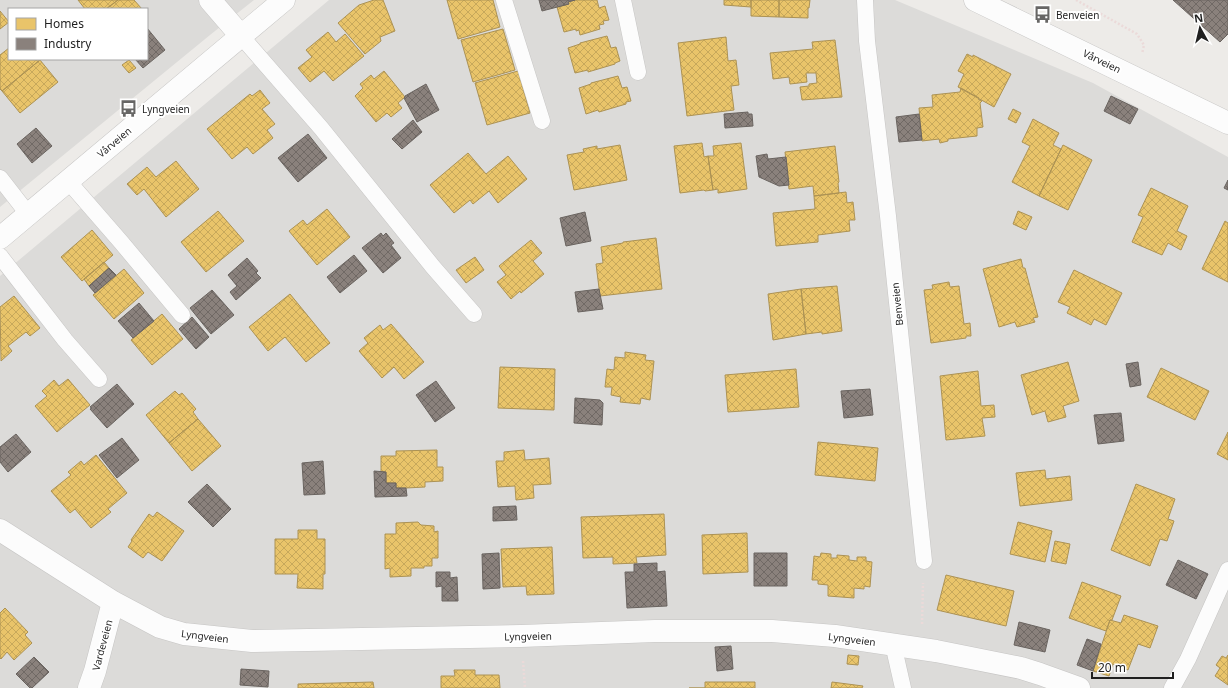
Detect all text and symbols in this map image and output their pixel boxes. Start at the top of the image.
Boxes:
bus stop icon: Benveien [1033,5,1053,25]
legend [8,8,148,60]
place label: Benveien [1056,8,1099,22]
north arrow [1180,8,1220,48]
text: N [1193,10,1204,26]
text: Homes [44,15,84,32]
text: Industry [44,35,92,52]
street label: Vårveien [1081,46,1123,76]
bus stop icon: Lyngveien [119,99,139,119]
place label: Lyngveien [142,102,190,116]
street label: Vårveien [94,124,134,160]
street label: Benveien [888,282,906,326]
street label: Vardeveien [89,618,115,672]
street label: Lyngveien [180,626,230,646]
street label: Lyngveien [504,629,552,643]
street label: Lyngveien [827,629,877,649]
scale bar [1092,654,1173,680]
text: 20 m [1098,659,1126,676]

